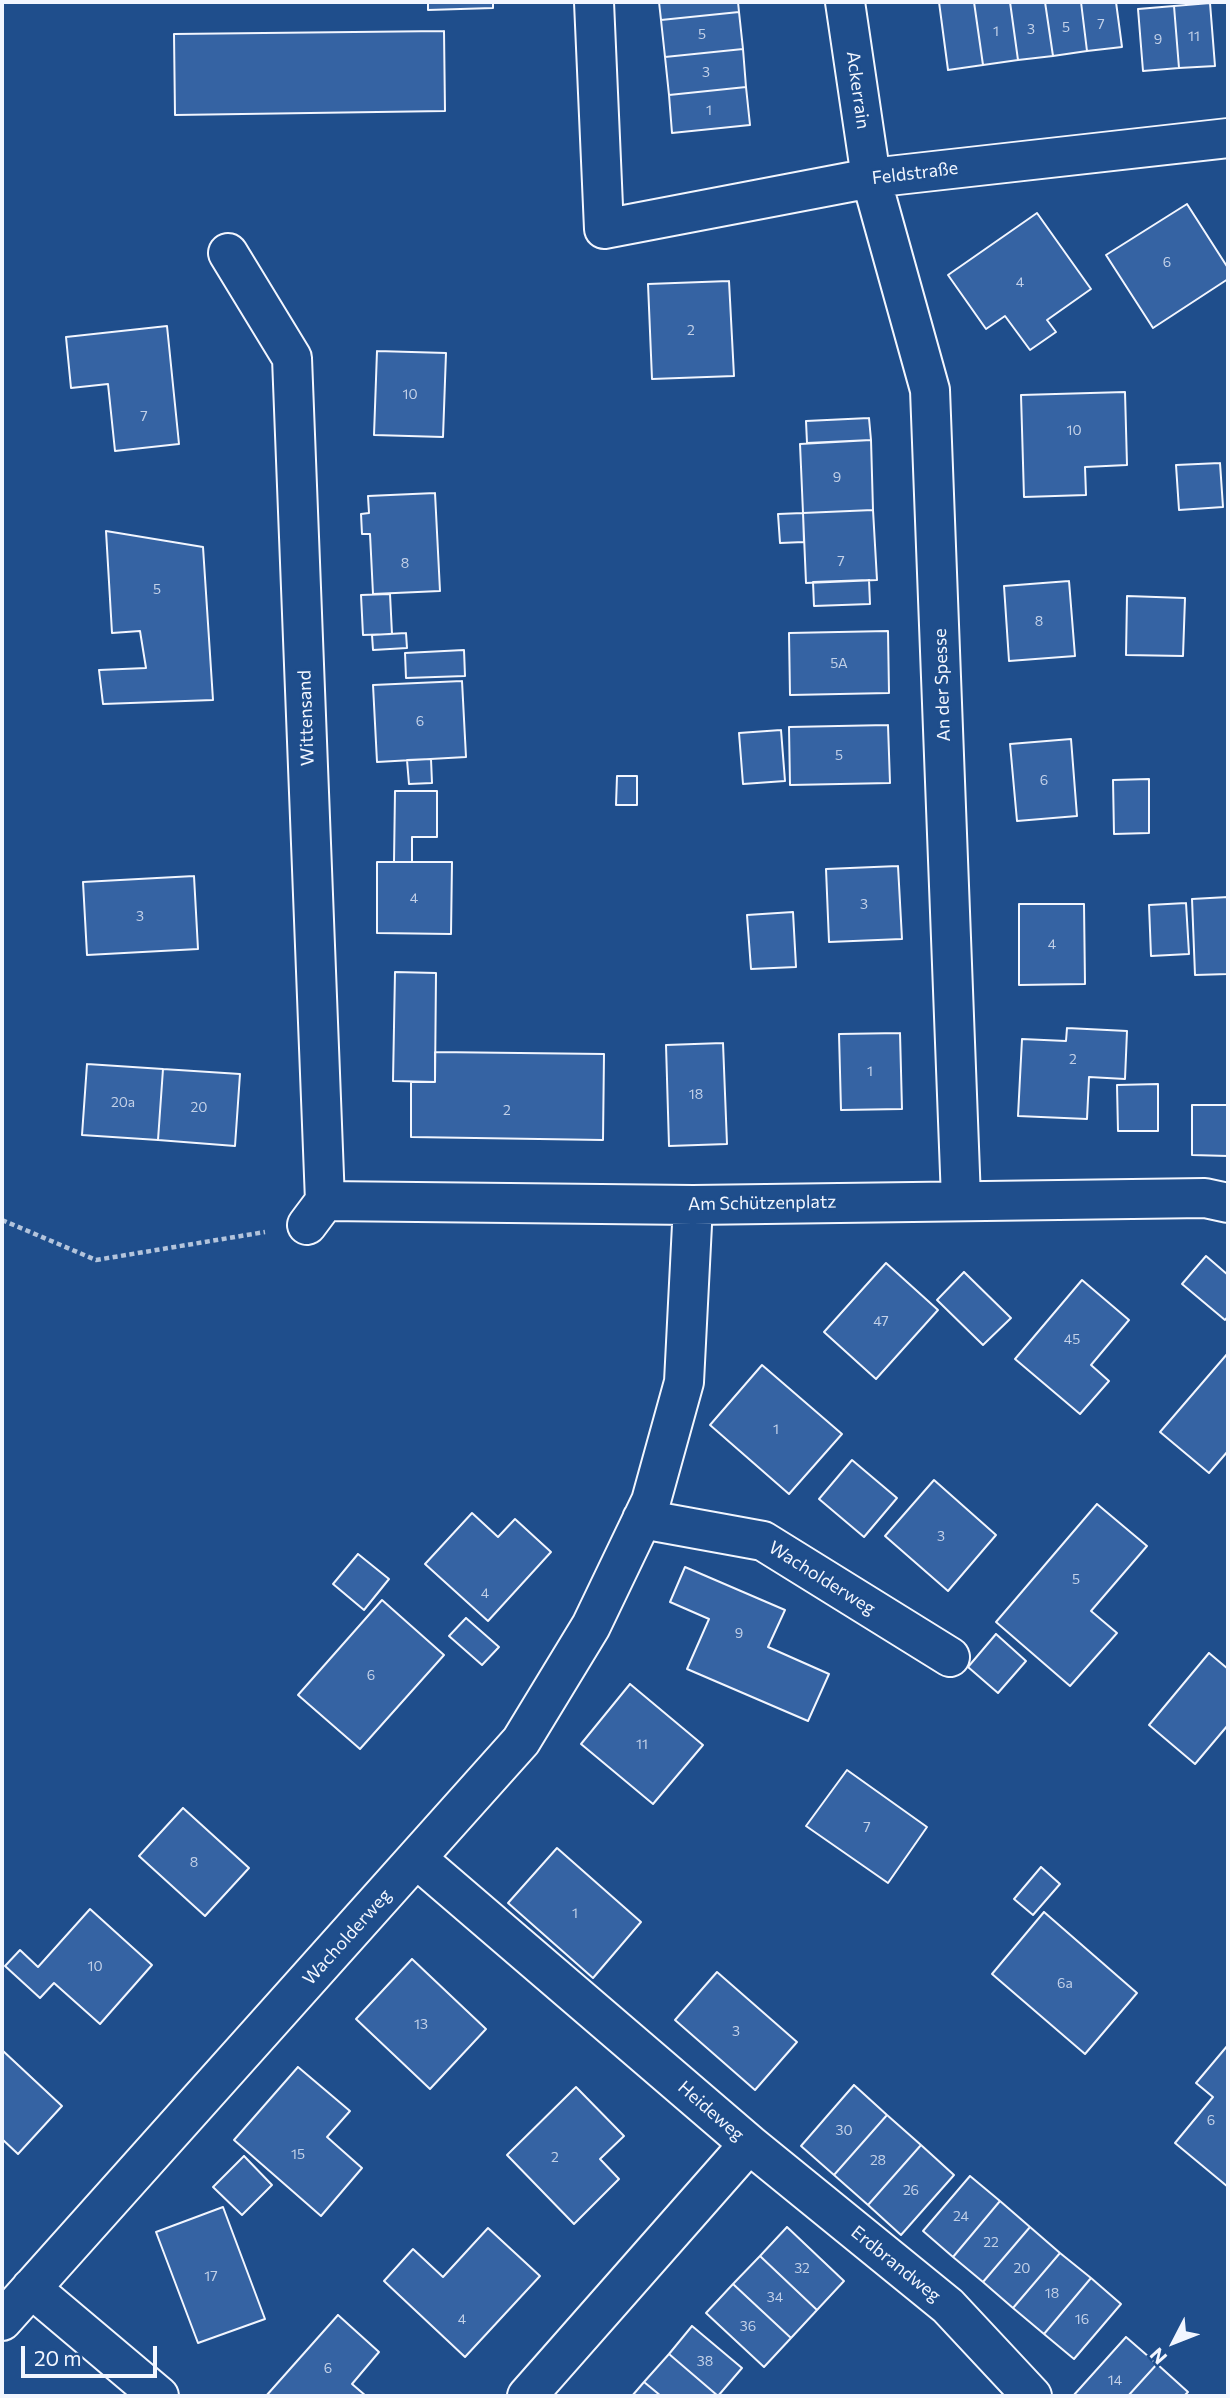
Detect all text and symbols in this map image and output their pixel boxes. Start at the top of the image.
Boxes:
house number: 7 [1097,16,1105,32]
house number: 5 [1062,19,1070,35]
house number: 3 [1027,21,1035,37]
house number: 1 [993,23,999,39]
house number: 5 [698,26,706,42]
house number: 11 [1188,28,1200,44]
house number: 9 [1154,31,1162,47]
street label: Ackerrain [842,50,874,130]
house number: 3 [702,64,710,80]
house number: 1 [706,102,712,118]
street label: Feldstraße [871,157,959,189]
house number: 6 [1163,254,1171,270]
house number: 4 [1016,274,1024,290]
house number: 2 [687,322,695,338]
house number: 10 [402,386,418,402]
house number: 7 [140,408,148,424]
house number: 10 [1066,422,1082,438]
house number: 9 [833,469,841,485]
house number: 7 [837,553,845,569]
house number: 8 [401,555,409,571]
house number: 5 [153,581,161,597]
house number: 8 [1035,613,1043,629]
street label: An der Spesse [929,628,955,742]
house number: 5A [830,655,848,671]
street label: Wittensand [294,670,318,766]
house number: 6 [416,713,424,729]
house number: 5 [835,747,843,763]
house number: 6 [1040,772,1048,788]
house number: 4 [410,890,418,906]
house number: 3 [860,896,868,912]
house number: 3 [136,908,144,924]
house number: 4 [1048,936,1056,952]
house number: 2 [1069,1051,1077,1067]
house number: 1 [867,1063,873,1079]
house number: 18 [689,1086,703,1102]
house number: 20a [111,1094,135,1110]
house number: 20 [191,1099,207,1115]
house number: 2 [503,1102,511,1118]
street label: Am Schützenplatz [688,1191,836,1215]
house number: 47 [873,1313,889,1329]
house number: 45 [1064,1331,1080,1347]
house number: 1 [773,1421,779,1437]
house number: 3 [937,1528,945,1544]
street label: Wacholderweg [765,1537,879,1619]
house number: 5 [1072,1571,1080,1587]
house number: 4 [481,1585,489,1601]
house number: 9 [735,1625,743,1641]
house number: 6 [367,1667,375,1683]
house number: 11 [636,1736,648,1752]
house number: 7 [863,1819,871,1835]
house number: 8 [190,1854,198,1870]
street label: Wacholderweg [298,1885,396,1989]
house number: 1 [572,1905,578,1921]
house number: 10 [87,1958,103,1974]
house number: 6a [1057,1975,1073,1991]
house number: 13 [414,2016,428,2032]
house number: 3 [732,2023,740,2039]
street label: Heideweg [673,2076,749,2146]
house number: 6 [1207,2112,1215,2128]
house number: 30 [835,2122,853,2138]
house number: 15 [291,2146,305,2162]
house number: 2 [551,2149,559,2165]
house number: 28 [870,2152,886,2168]
house number: 26 [903,2182,919,2198]
house number: 24 [953,2208,969,2224]
street label: Erdbrandweg [847,2221,945,2307]
house number: 22 [983,2234,999,2250]
house number: 32 [794,2260,810,2276]
house number: 20 [1014,2260,1030,2276]
house number: 17 [204,2268,218,2284]
house number: 18 [1045,2285,1059,2301]
house number: 34 [767,2289,783,2305]
north arrow [1139,2307,1209,2377]
house number: 4 [458,2311,466,2327]
house number: 16 [1075,2311,1089,2327]
house number: 36 [740,2318,756,2334]
scale bar [24,2332,161,2376]
text: N [1145,2343,1171,2369]
text: 20 m [34,2345,82,2370]
house number: 38 [697,2353,713,2369]
house number: 6 [324,2360,332,2376]
house number: 14 [1108,2372,1122,2388]

